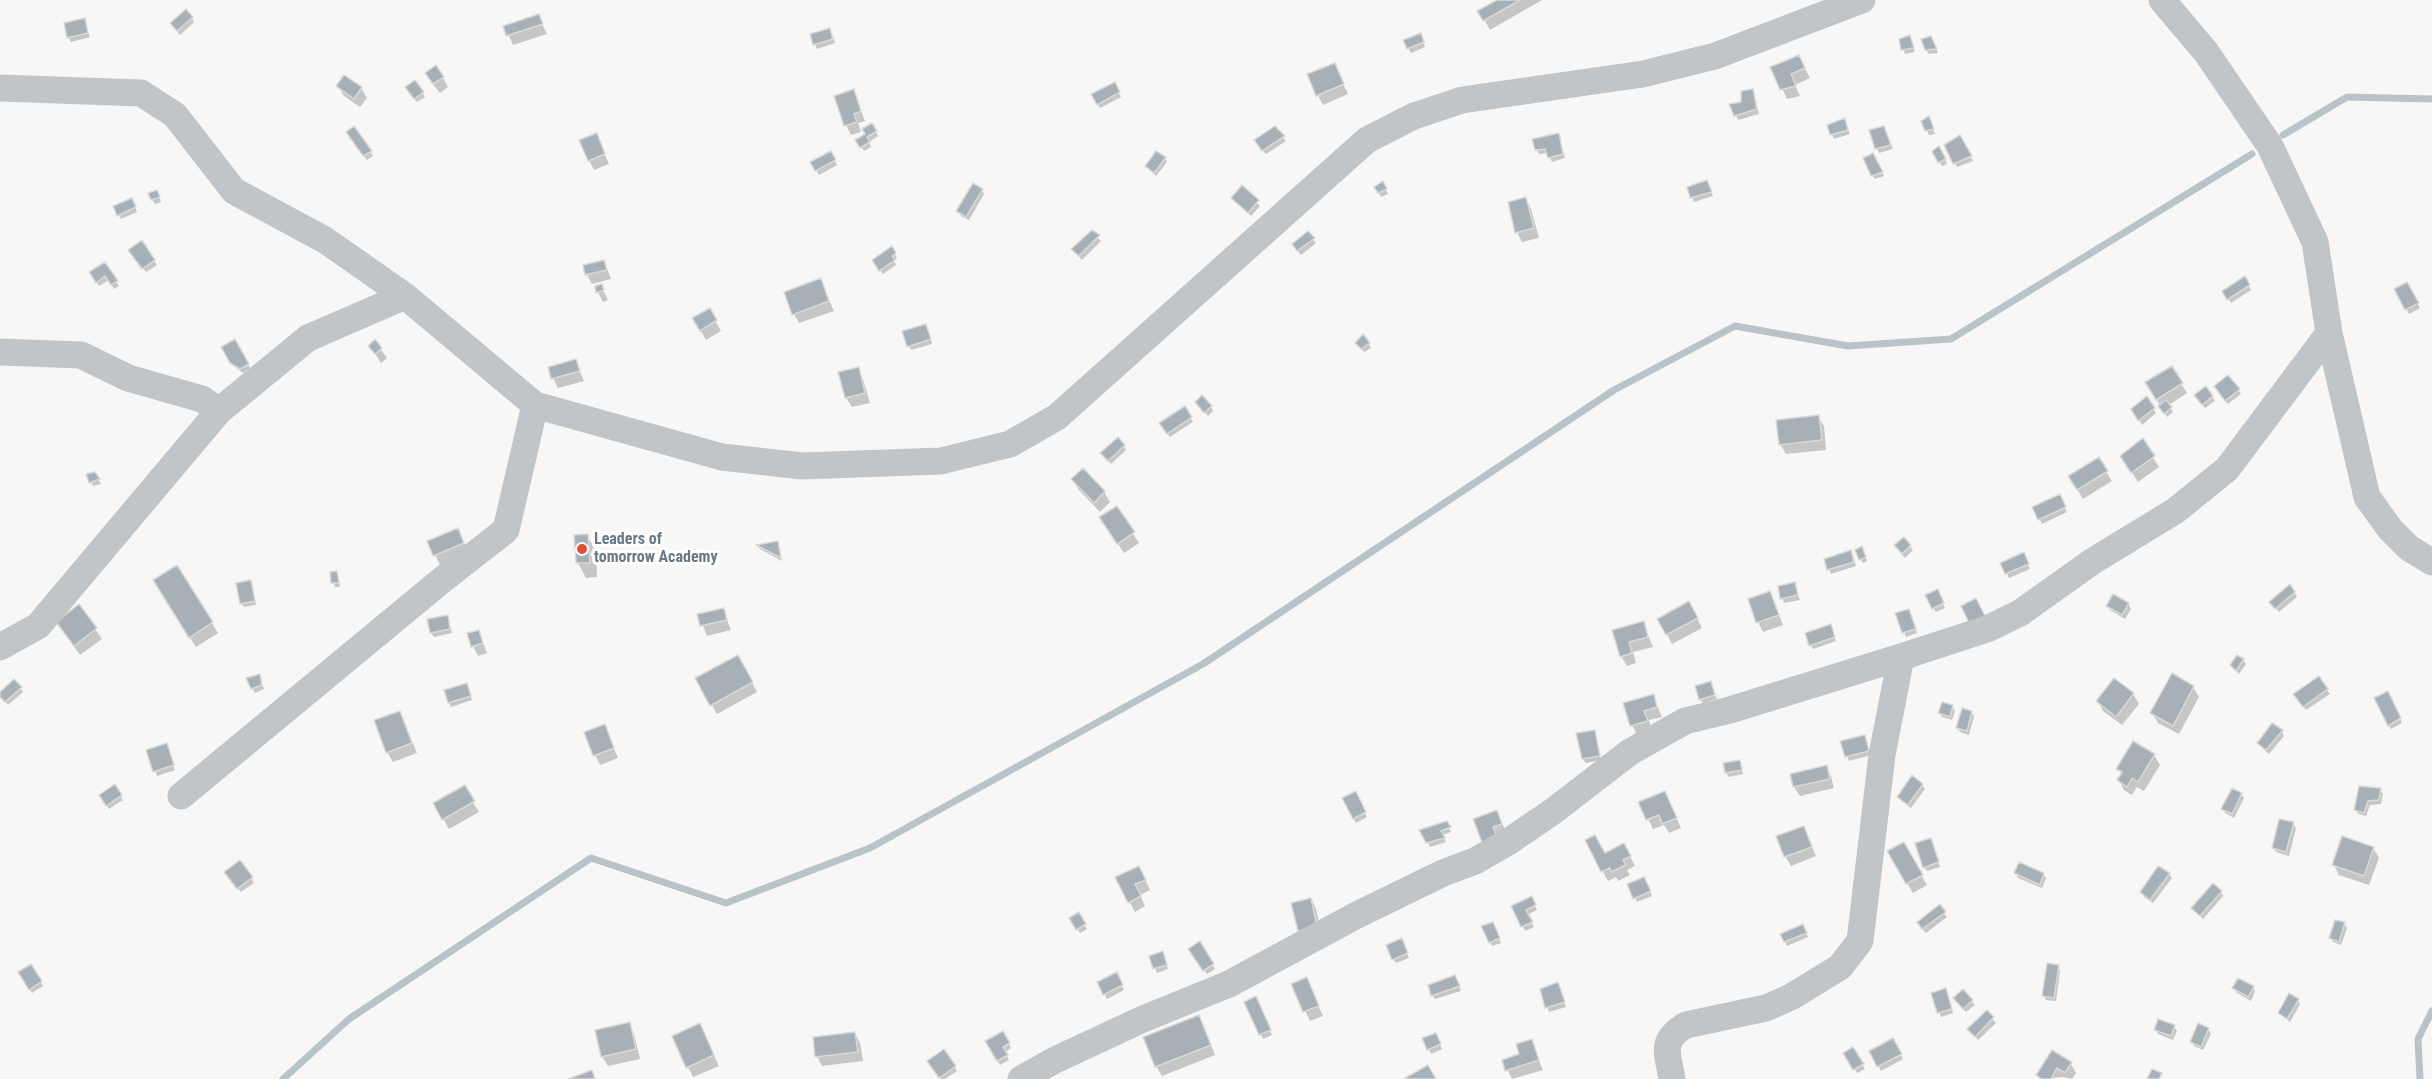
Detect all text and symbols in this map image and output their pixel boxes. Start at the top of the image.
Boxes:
place label: Leaders of tomorrow Academy [594,530,718,568]
marker: Leaders of tomorrow Academy [575,542,589,556]

